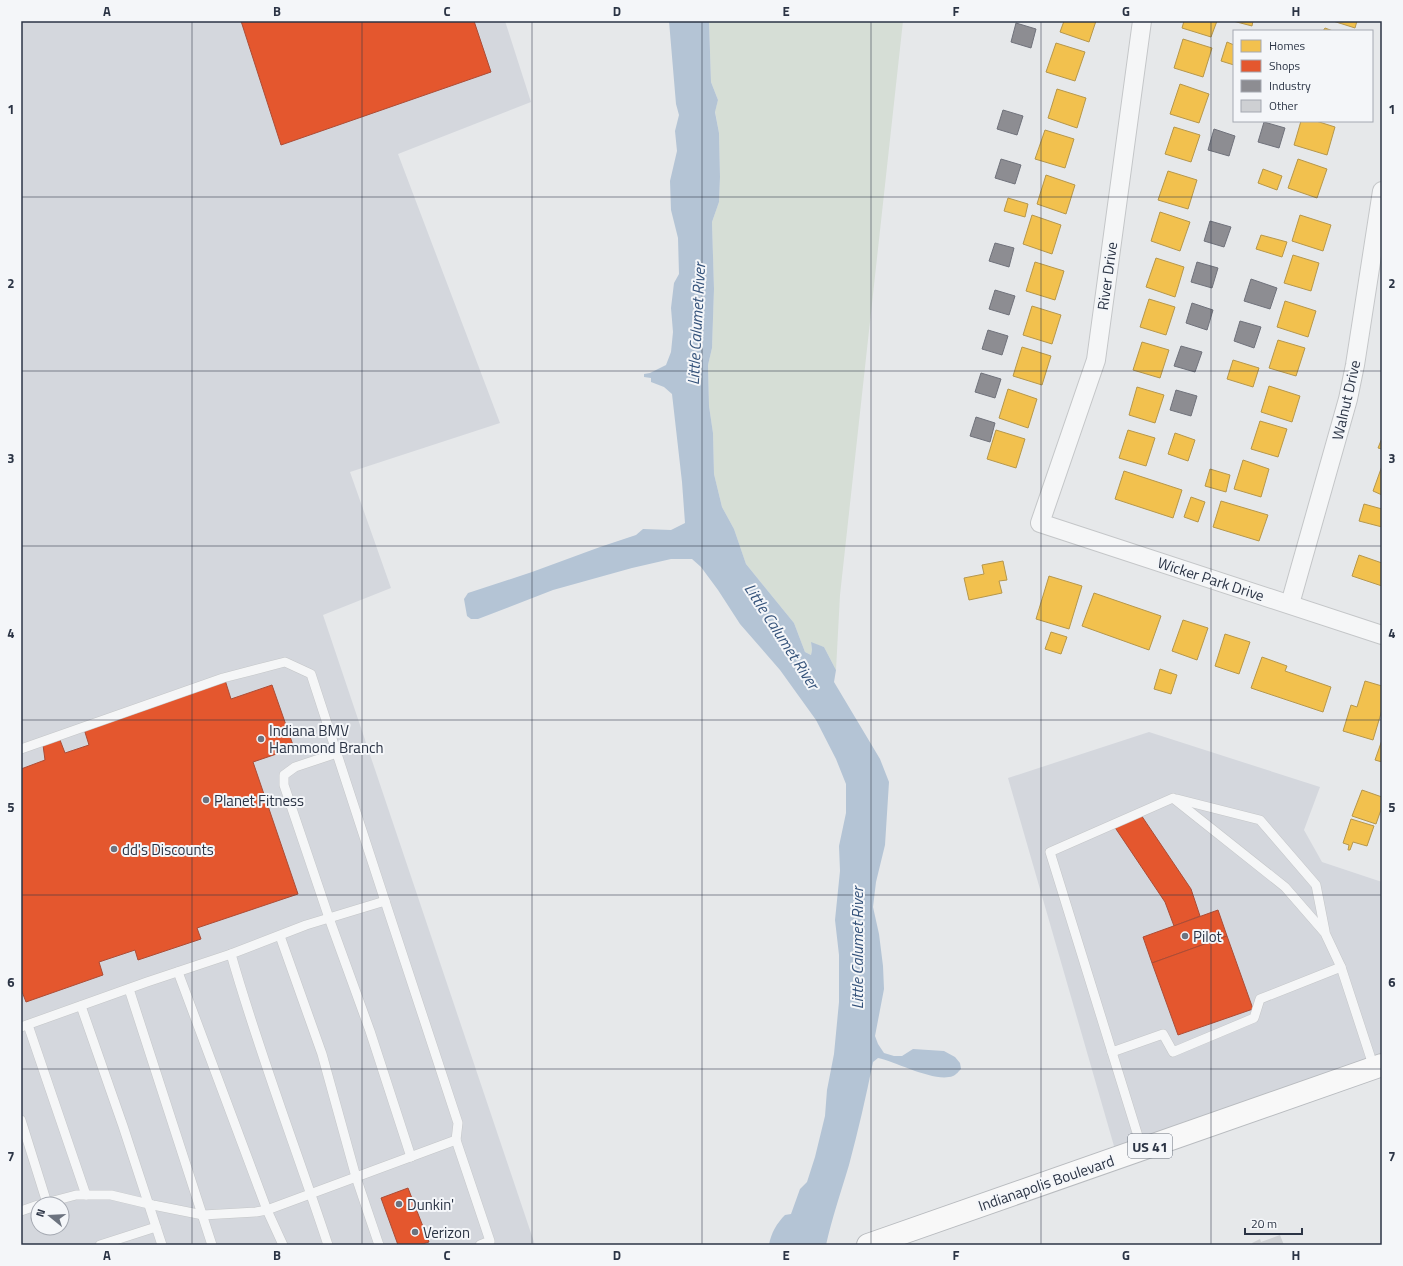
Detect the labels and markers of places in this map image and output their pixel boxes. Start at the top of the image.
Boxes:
place label: Indiana BMV Hammond Branch [269,719,384,759]
marker: Indiana BMV Hammond Branch [256,734,266,744]
place label: Planet Fitness [214,789,304,812]
marker: Planet Fitness [201,795,211,805]
place label: dd's Discounts [122,838,214,861]
marker: dd's Discounts [109,844,119,854]
place label: Pilot [1193,925,1223,948]
marker: Pilot [1180,931,1190,941]
place label: Dunkin' [407,1193,454,1216]
marker: Dunkin' [394,1199,404,1209]
place label: Verizon [423,1221,470,1244]
marker: Verizon [410,1227,420,1237]

